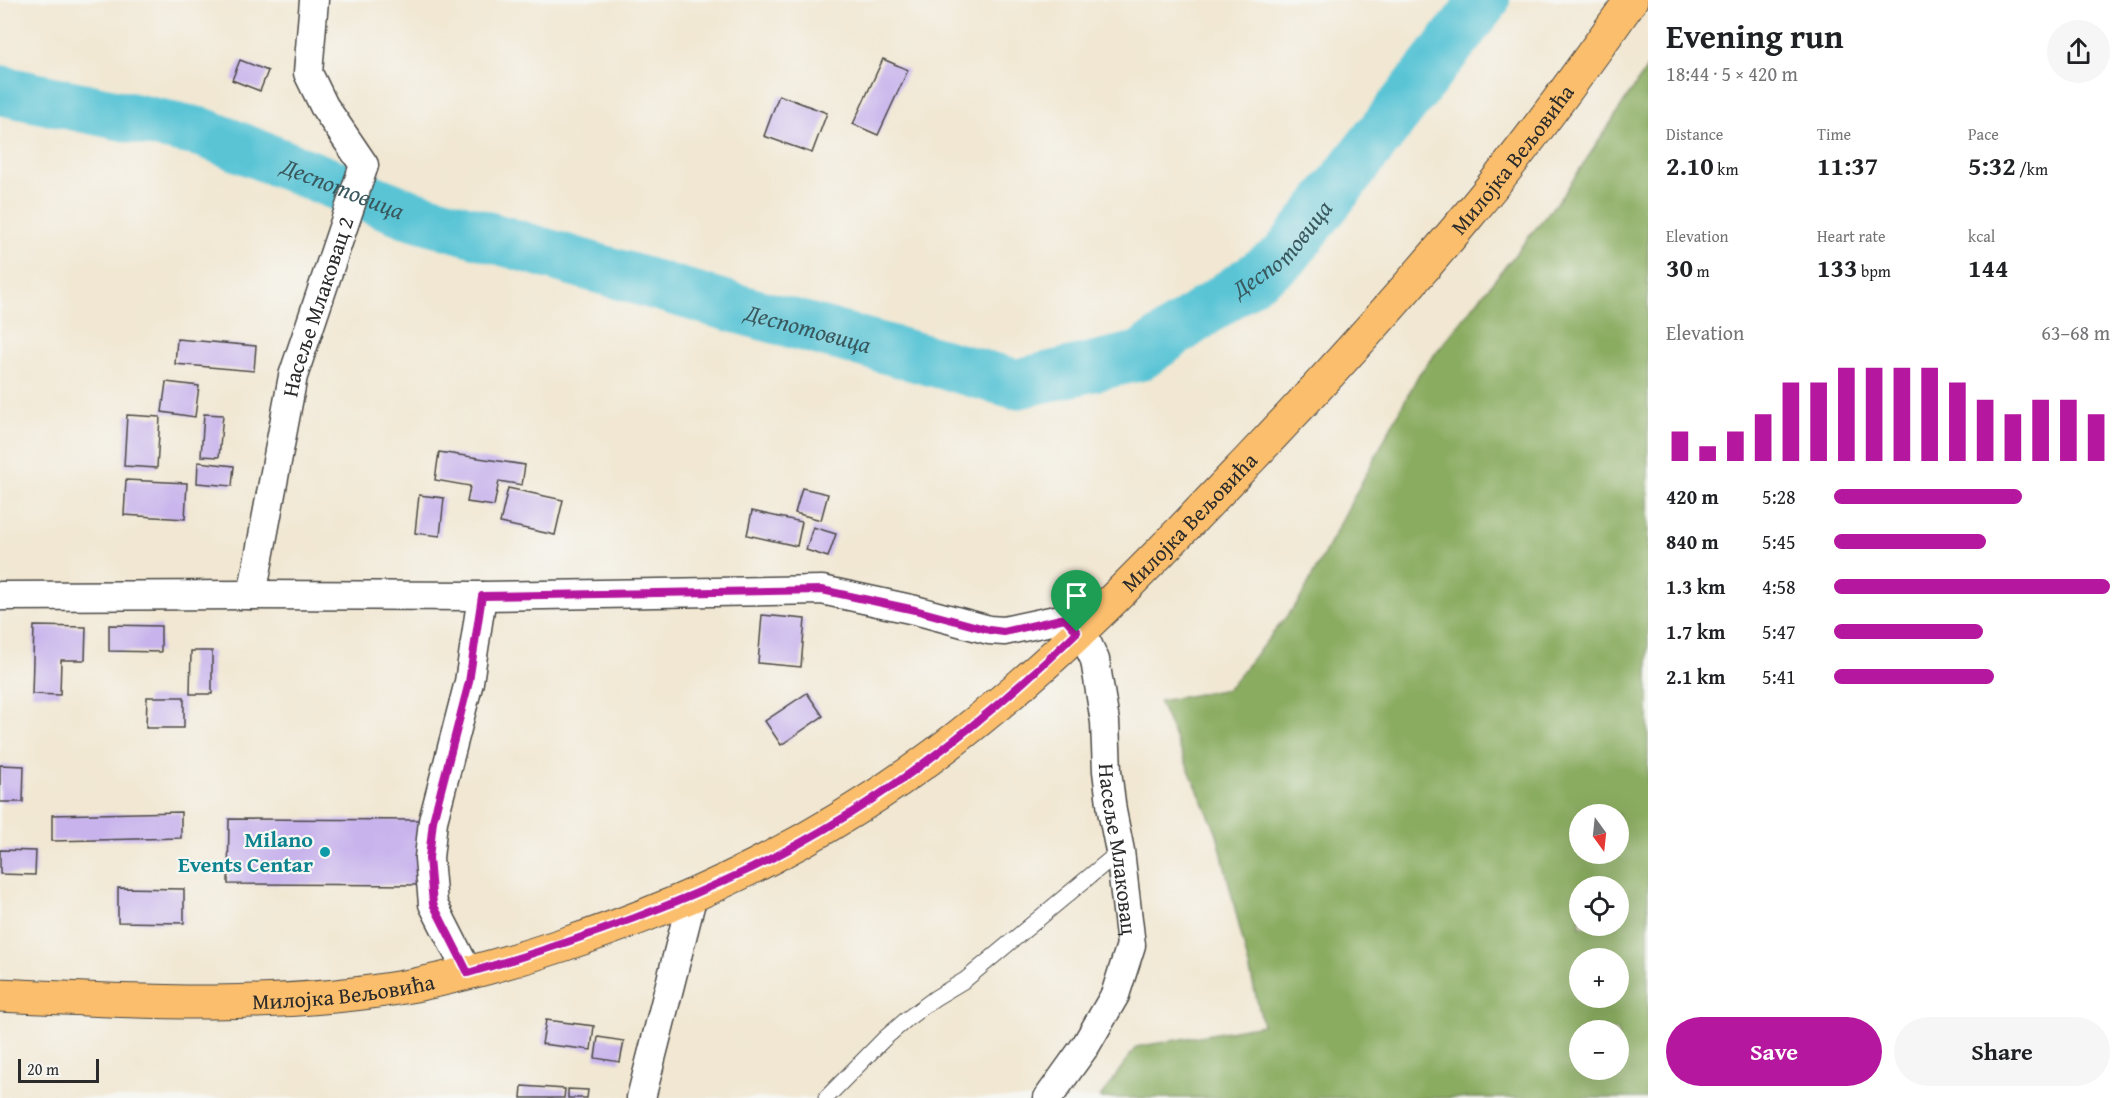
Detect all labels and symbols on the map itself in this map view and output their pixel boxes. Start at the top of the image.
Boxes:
street label: Милојка Вељовића [1443,77,1582,241]
water label: Деспотовица [275,147,410,228]
water label: Деспотовица [1222,192,1340,307]
street label: Насеље Млаковац 2 [273,212,362,400]
water label: Деспотовица [739,293,875,362]
street label: Милојка Вељовића [1114,445,1265,599]
pin [1051,570,1102,632]
street label: Насеље Млаковац [1091,763,1146,937]
north arrow [1569,804,1629,864]
place label: Milano Events Centar [178,823,313,880]
marker: Milano Events Centar [318,845,332,859]
street label: Милојка Вељовића [252,965,438,1017]
scale bar [18,1056,99,1084]

